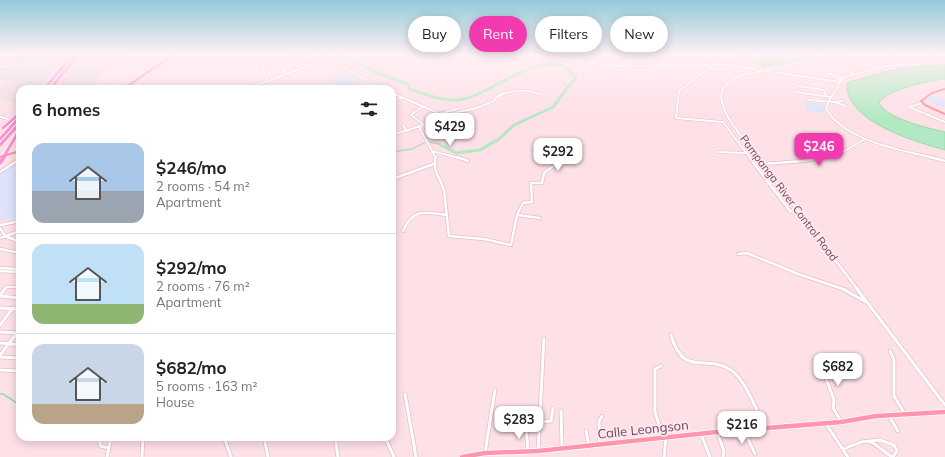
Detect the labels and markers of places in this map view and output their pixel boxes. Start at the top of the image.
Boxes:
pin: $429 [426,113,474,147]
pin: $246 [795,133,843,167]
pin: $292 [534,138,582,172]
pin: $682 [814,353,862,387]
pin: $283 [495,406,543,440]
pin: $216 [718,411,766,445]

